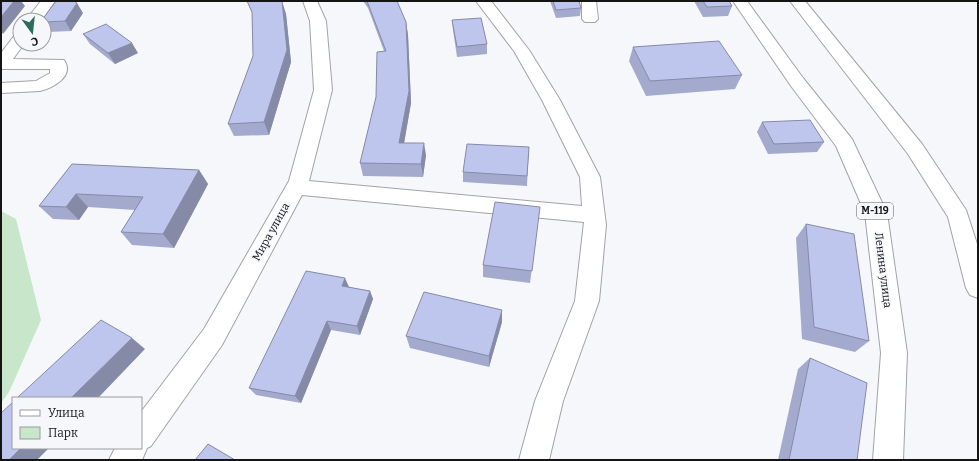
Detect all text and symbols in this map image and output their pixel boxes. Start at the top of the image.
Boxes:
north arrow [12,12,52,52]
text: С [29,34,39,48]
street label: Мира улица [250,201,292,263]
road number: М-119 [857,203,893,219]
street label: Ленина улица [872,231,894,309]
legend [12,397,142,449]
text: Улица [48,406,85,420]
text: Парк [48,426,78,440]

